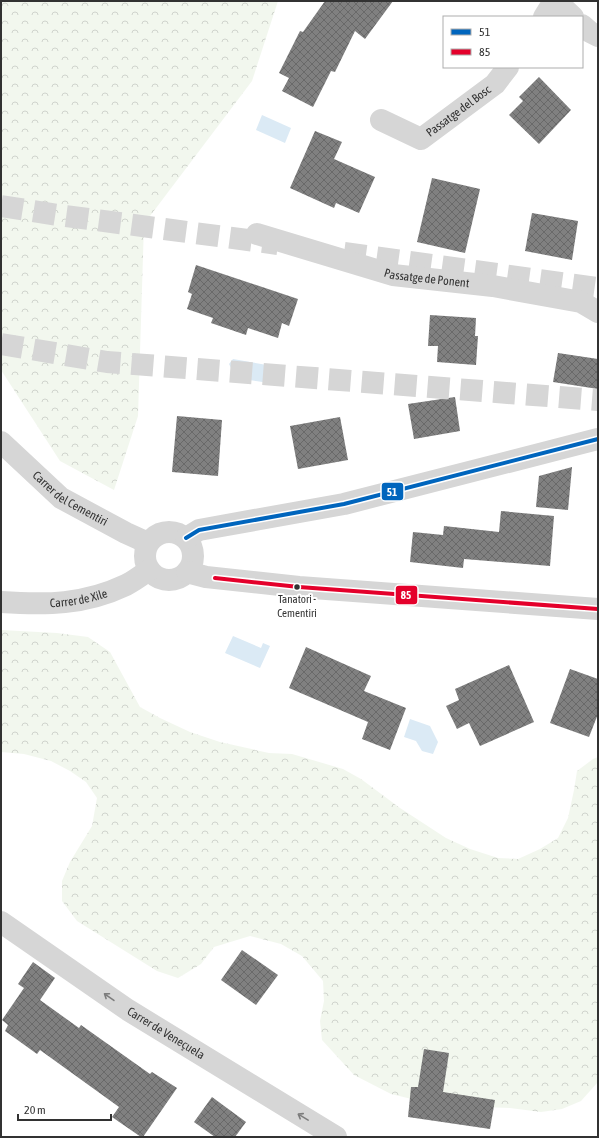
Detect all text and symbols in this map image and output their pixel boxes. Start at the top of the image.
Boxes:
legend [443,16,583,68]
text: 51 [479,25,491,39]
text: 85 [479,45,490,59]
street label: Passatge del Bosc [423,82,494,140]
street label: Passatge de Ponent [382,266,471,290]
street label: Carrer del Cementiri [30,468,110,529]
line badge: 51 [381,482,404,501]
text: 51 [387,486,397,498]
marker: Tanatori - Cementiri [292,582,302,592]
line badge: 85 [395,585,418,605]
street label: Carrer de Xile [49,586,109,610]
text: 85 [401,589,411,601]
place label: Tanatori - Cementiri [277,593,317,619]
one-way arrow [103,993,114,1001]
street label: Carrer de Veneçuela [125,1004,207,1062]
scale bar [18,1096,111,1122]
text: 20 m [24,1103,46,1117]
one-way arrow [297,1112,309,1120]

